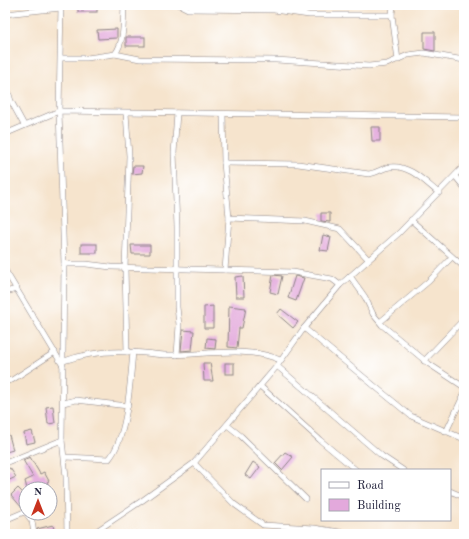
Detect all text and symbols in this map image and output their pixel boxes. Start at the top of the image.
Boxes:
legend [321,469,451,521]
text: Road [357,480,384,492]
north arrow [18,481,58,521]
text: N [34,487,43,498]
text: Building [357,500,401,512]

